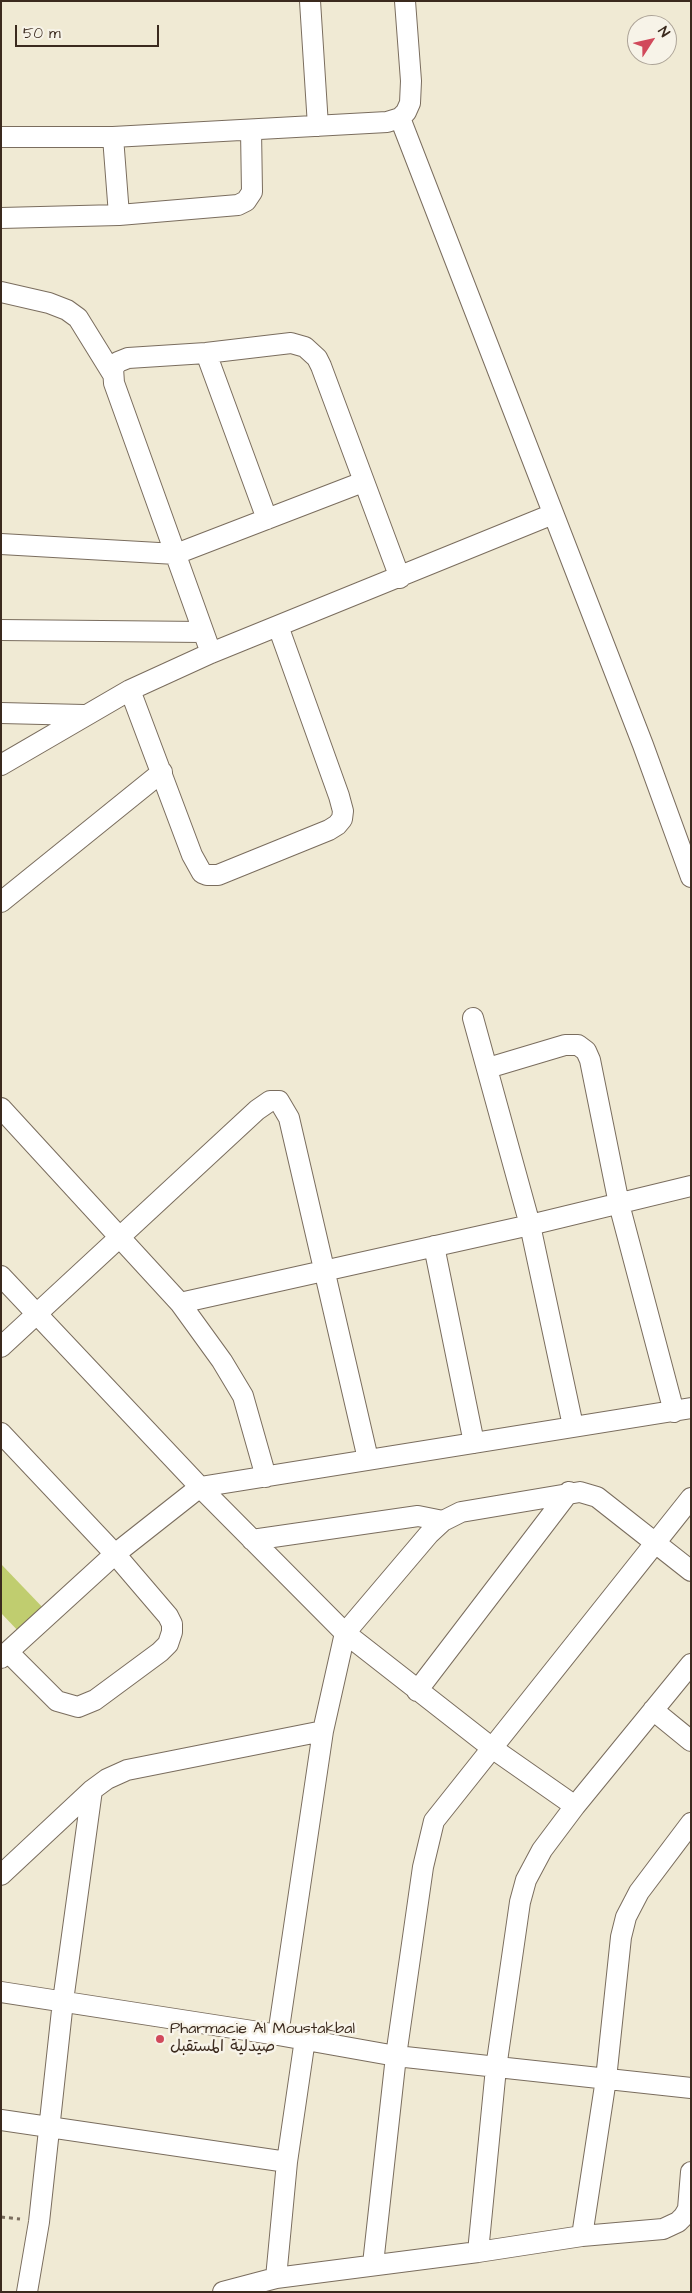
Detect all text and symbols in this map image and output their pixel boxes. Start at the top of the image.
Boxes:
scale bar [18,15,161,47]
north arrow [627,15,677,65]
text: 50 m [23,23,61,44]
text: N [653,23,674,41]
place label: Pharmacie Al Moustakbal صيدلية المستقبل [170,2020,355,2058]
marker: Pharmacie Al Moustakbal صيدلية المستقبل [154,2033,166,2045]

